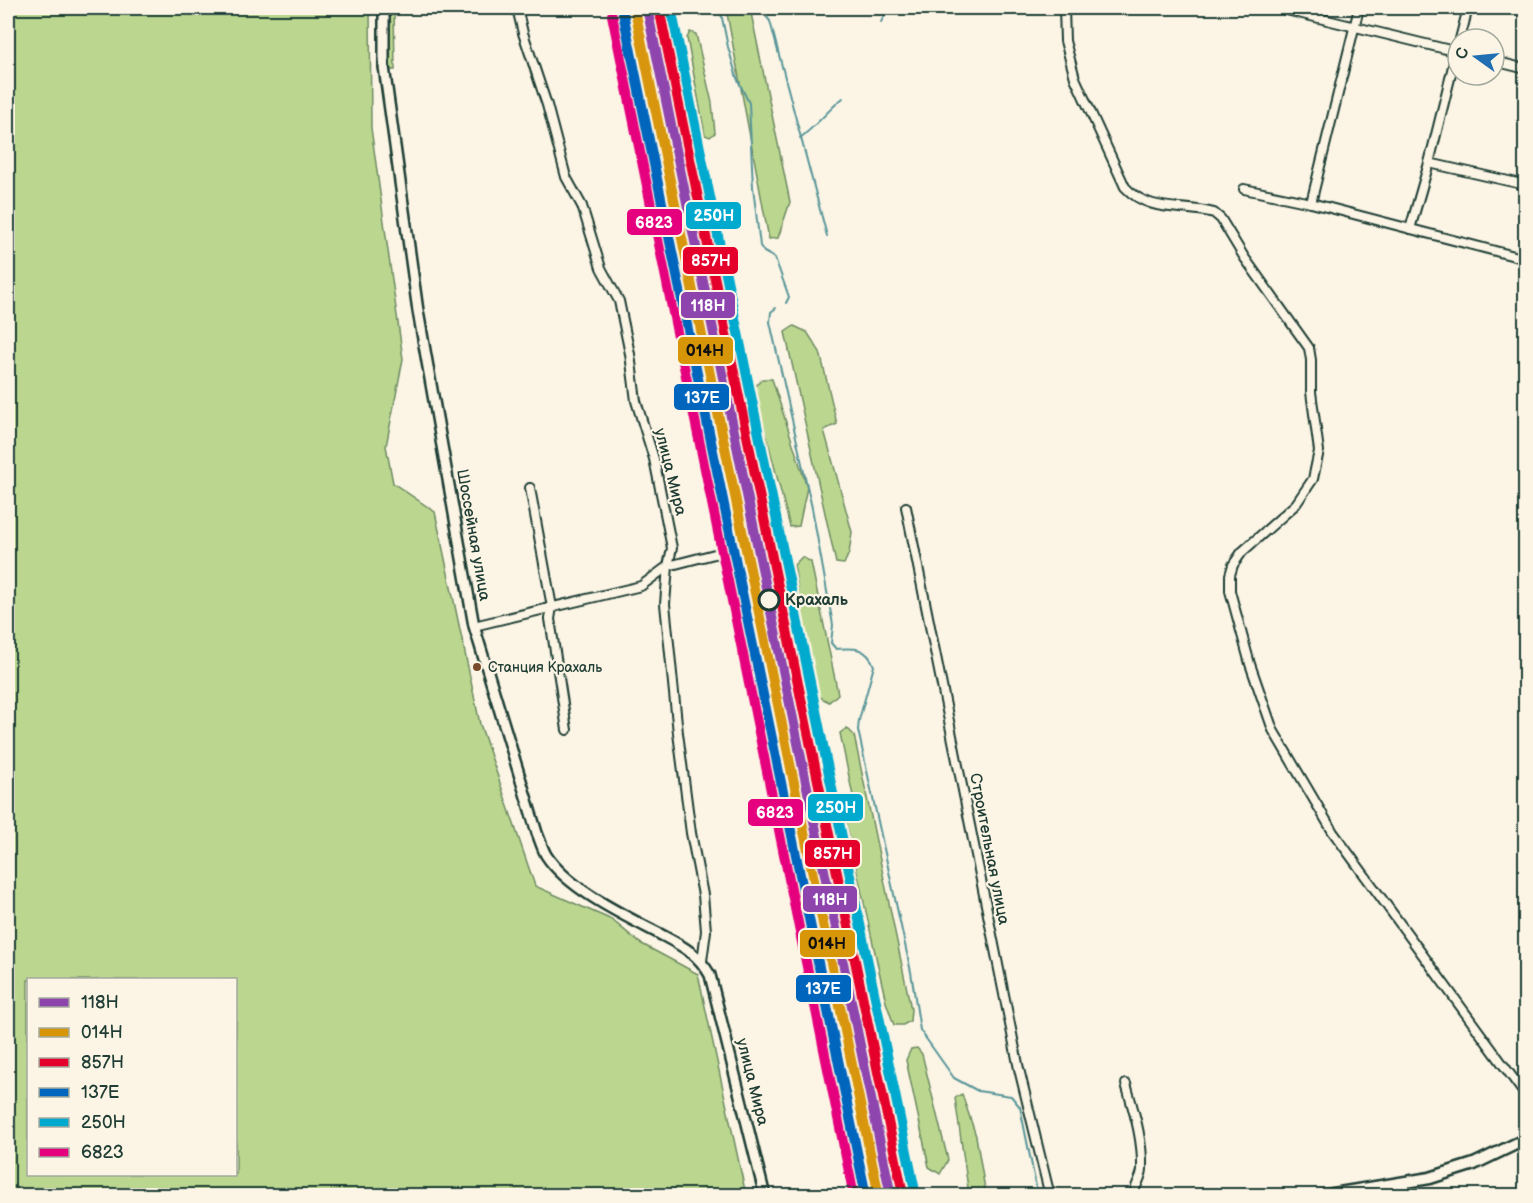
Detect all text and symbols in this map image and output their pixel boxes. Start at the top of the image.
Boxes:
north arrow [1446,27,1506,87]
text: С [1452,46,1474,61]
line badge: 250Н [685,201,742,230]
text: 250Н [694,207,734,226]
line badge: 6823 [626,208,683,236]
text: 6823 [635,214,673,233]
line badge: 857Н [682,246,739,275]
text: 857Н [691,252,731,271]
line badge: 118Н [680,291,736,319]
text: 118Н [690,297,726,316]
line badge: 014Н [677,336,734,365]
text: 014Н [686,342,724,361]
line badge: 137Е [673,383,730,411]
text: 137Е [684,389,720,408]
street label: улица Мира [650,426,690,518]
street label: Шоссейная улица [452,468,494,603]
marker: Крахаль [758,589,780,611]
place label: Крахаль [785,591,849,610]
place label: Станция Крахаль [488,659,602,676]
marker: Станция Крахаль [471,661,483,673]
street label: Строительная улица [965,772,1013,927]
line badge: 250Н [807,793,864,822]
line badge: 6823 [747,798,804,827]
text: 250Н [816,799,856,818]
text: 6823 [756,804,794,823]
line badge: 857Н [804,839,861,868]
text: 857Н [813,845,853,864]
line badge: 118Н [802,885,858,913]
text: 118Н [812,891,848,910]
line badge: 014Н [799,929,856,958]
text: 014Н [808,935,846,954]
line badge: 137Е [795,974,852,1003]
legend [27,978,237,1176]
text: 137Е [805,980,841,999]
text: 118Н [81,992,119,1013]
text: 014Н [81,1022,123,1043]
street label: улица Мира [732,1036,772,1128]
text: 857Н [81,1052,124,1073]
text: 137Е [81,1082,120,1103]
text: 250Н [81,1112,126,1133]
text: 6823 [81,1142,124,1163]

